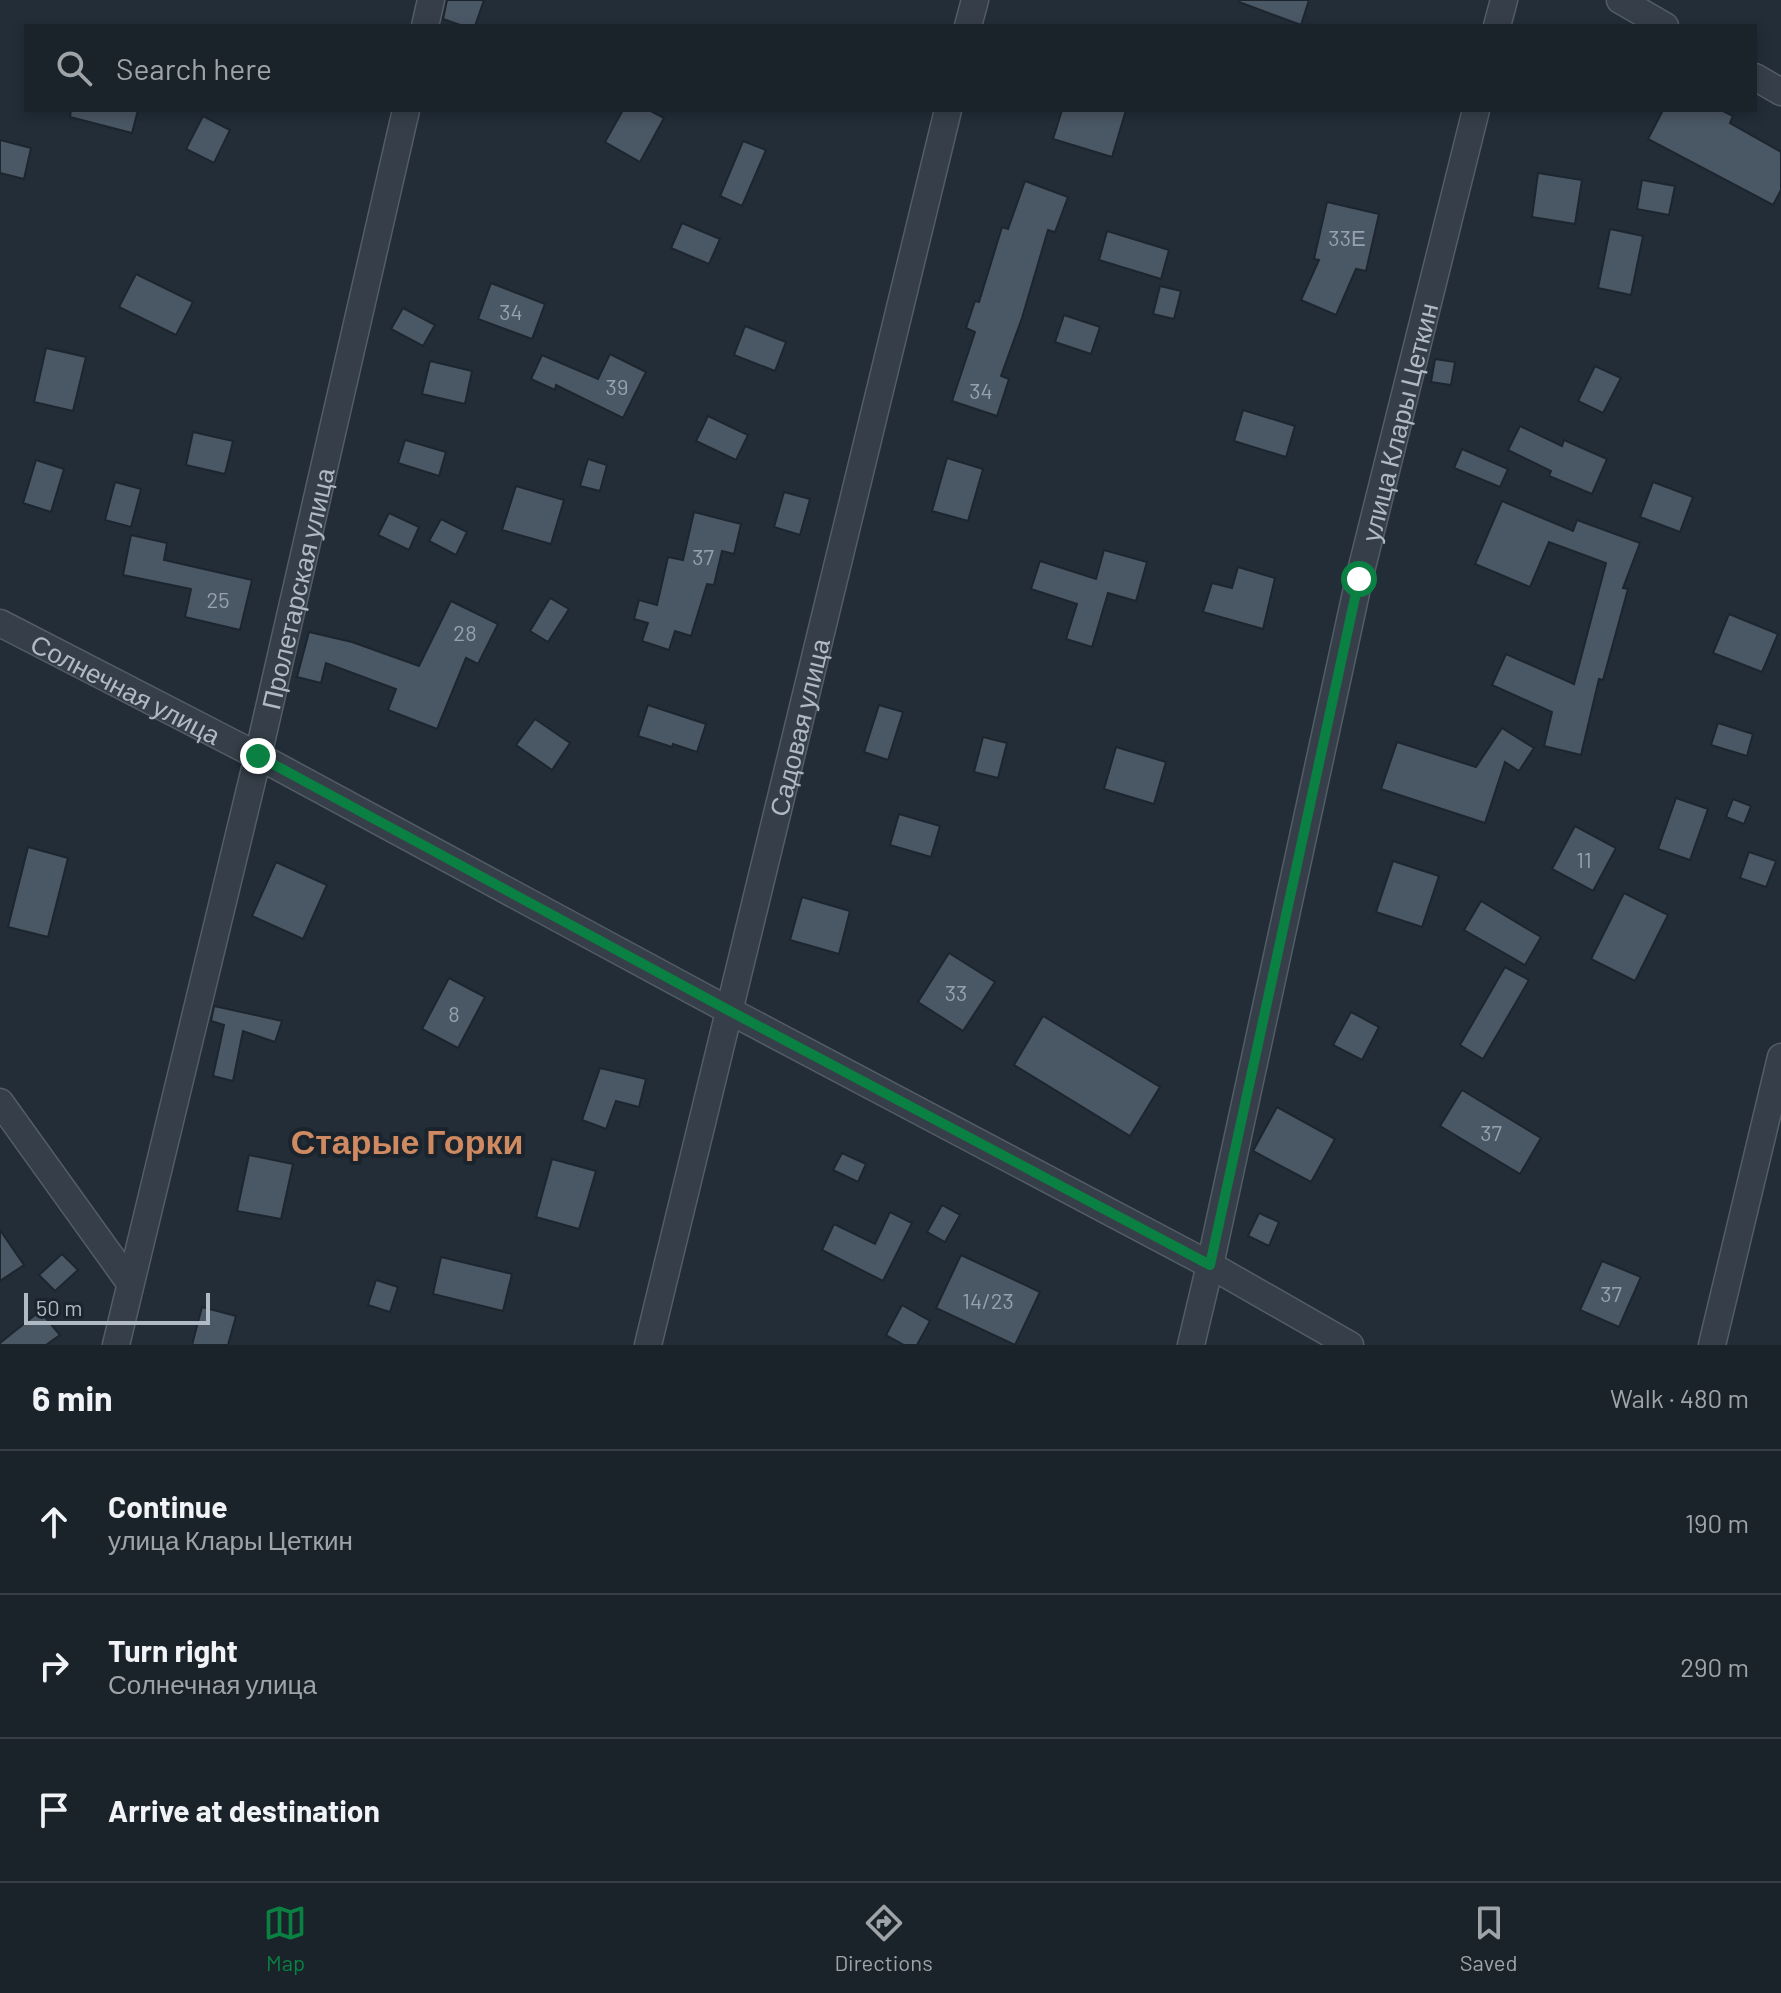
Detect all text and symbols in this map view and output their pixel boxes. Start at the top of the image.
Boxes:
search box [24,24,1757,112]
icon: search [52,46,96,90]
text: Search here [116,50,272,86]
house number: 33Е [1328,224,1366,250]
house number: 34 [499,298,523,324]
street label: улица Клары Цеткин [1353,299,1443,545]
house number: 39 [606,373,628,399]
house number: 34 [969,377,993,403]
street label: Пролетарская улица [254,464,339,712]
house number: 37 [692,543,714,569]
route start [1341,561,1377,597]
house number: 25 [206,586,230,612]
house number: 28 [453,619,477,645]
street label: Солнечная улица [26,626,227,750]
street label: Садовая улица [762,634,835,819]
route end [240,738,276,774]
house number: 11 [1576,846,1592,872]
house number: 33 [945,979,967,1005]
house number: 8 [448,1000,460,1026]
house number: 37 [1480,1119,1502,1145]
district label: Старые Горки [291,1120,523,1161]
house number: 37 [1600,1280,1622,1306]
house number: 14/23 [962,1287,1014,1313]
scale bar [24,1289,210,1325]
text: 50 m [36,1294,82,1320]
text: 6 min [32,1377,113,1418]
text: Walk · 480 m [1610,1382,1749,1413]
text: Continue [108,1488,228,1524]
icon: ahead [32,1500,76,1544]
text: 190 m [1685,1507,1749,1538]
text: улица Клары Цеткин [108,1524,353,1555]
text: Turn right [108,1632,238,1668]
icon: right [32,1644,76,1688]
text: 290 m [1680,1651,1749,1682]
text: Солнечная улица [108,1668,317,1699]
icon: arrive [32,1788,76,1832]
text: Arrive at destination [108,1792,380,1828]
tab: Map [263,1901,307,1975]
tab: Directions [834,1901,933,1975]
tab: Saved [1460,1901,1517,1975]

